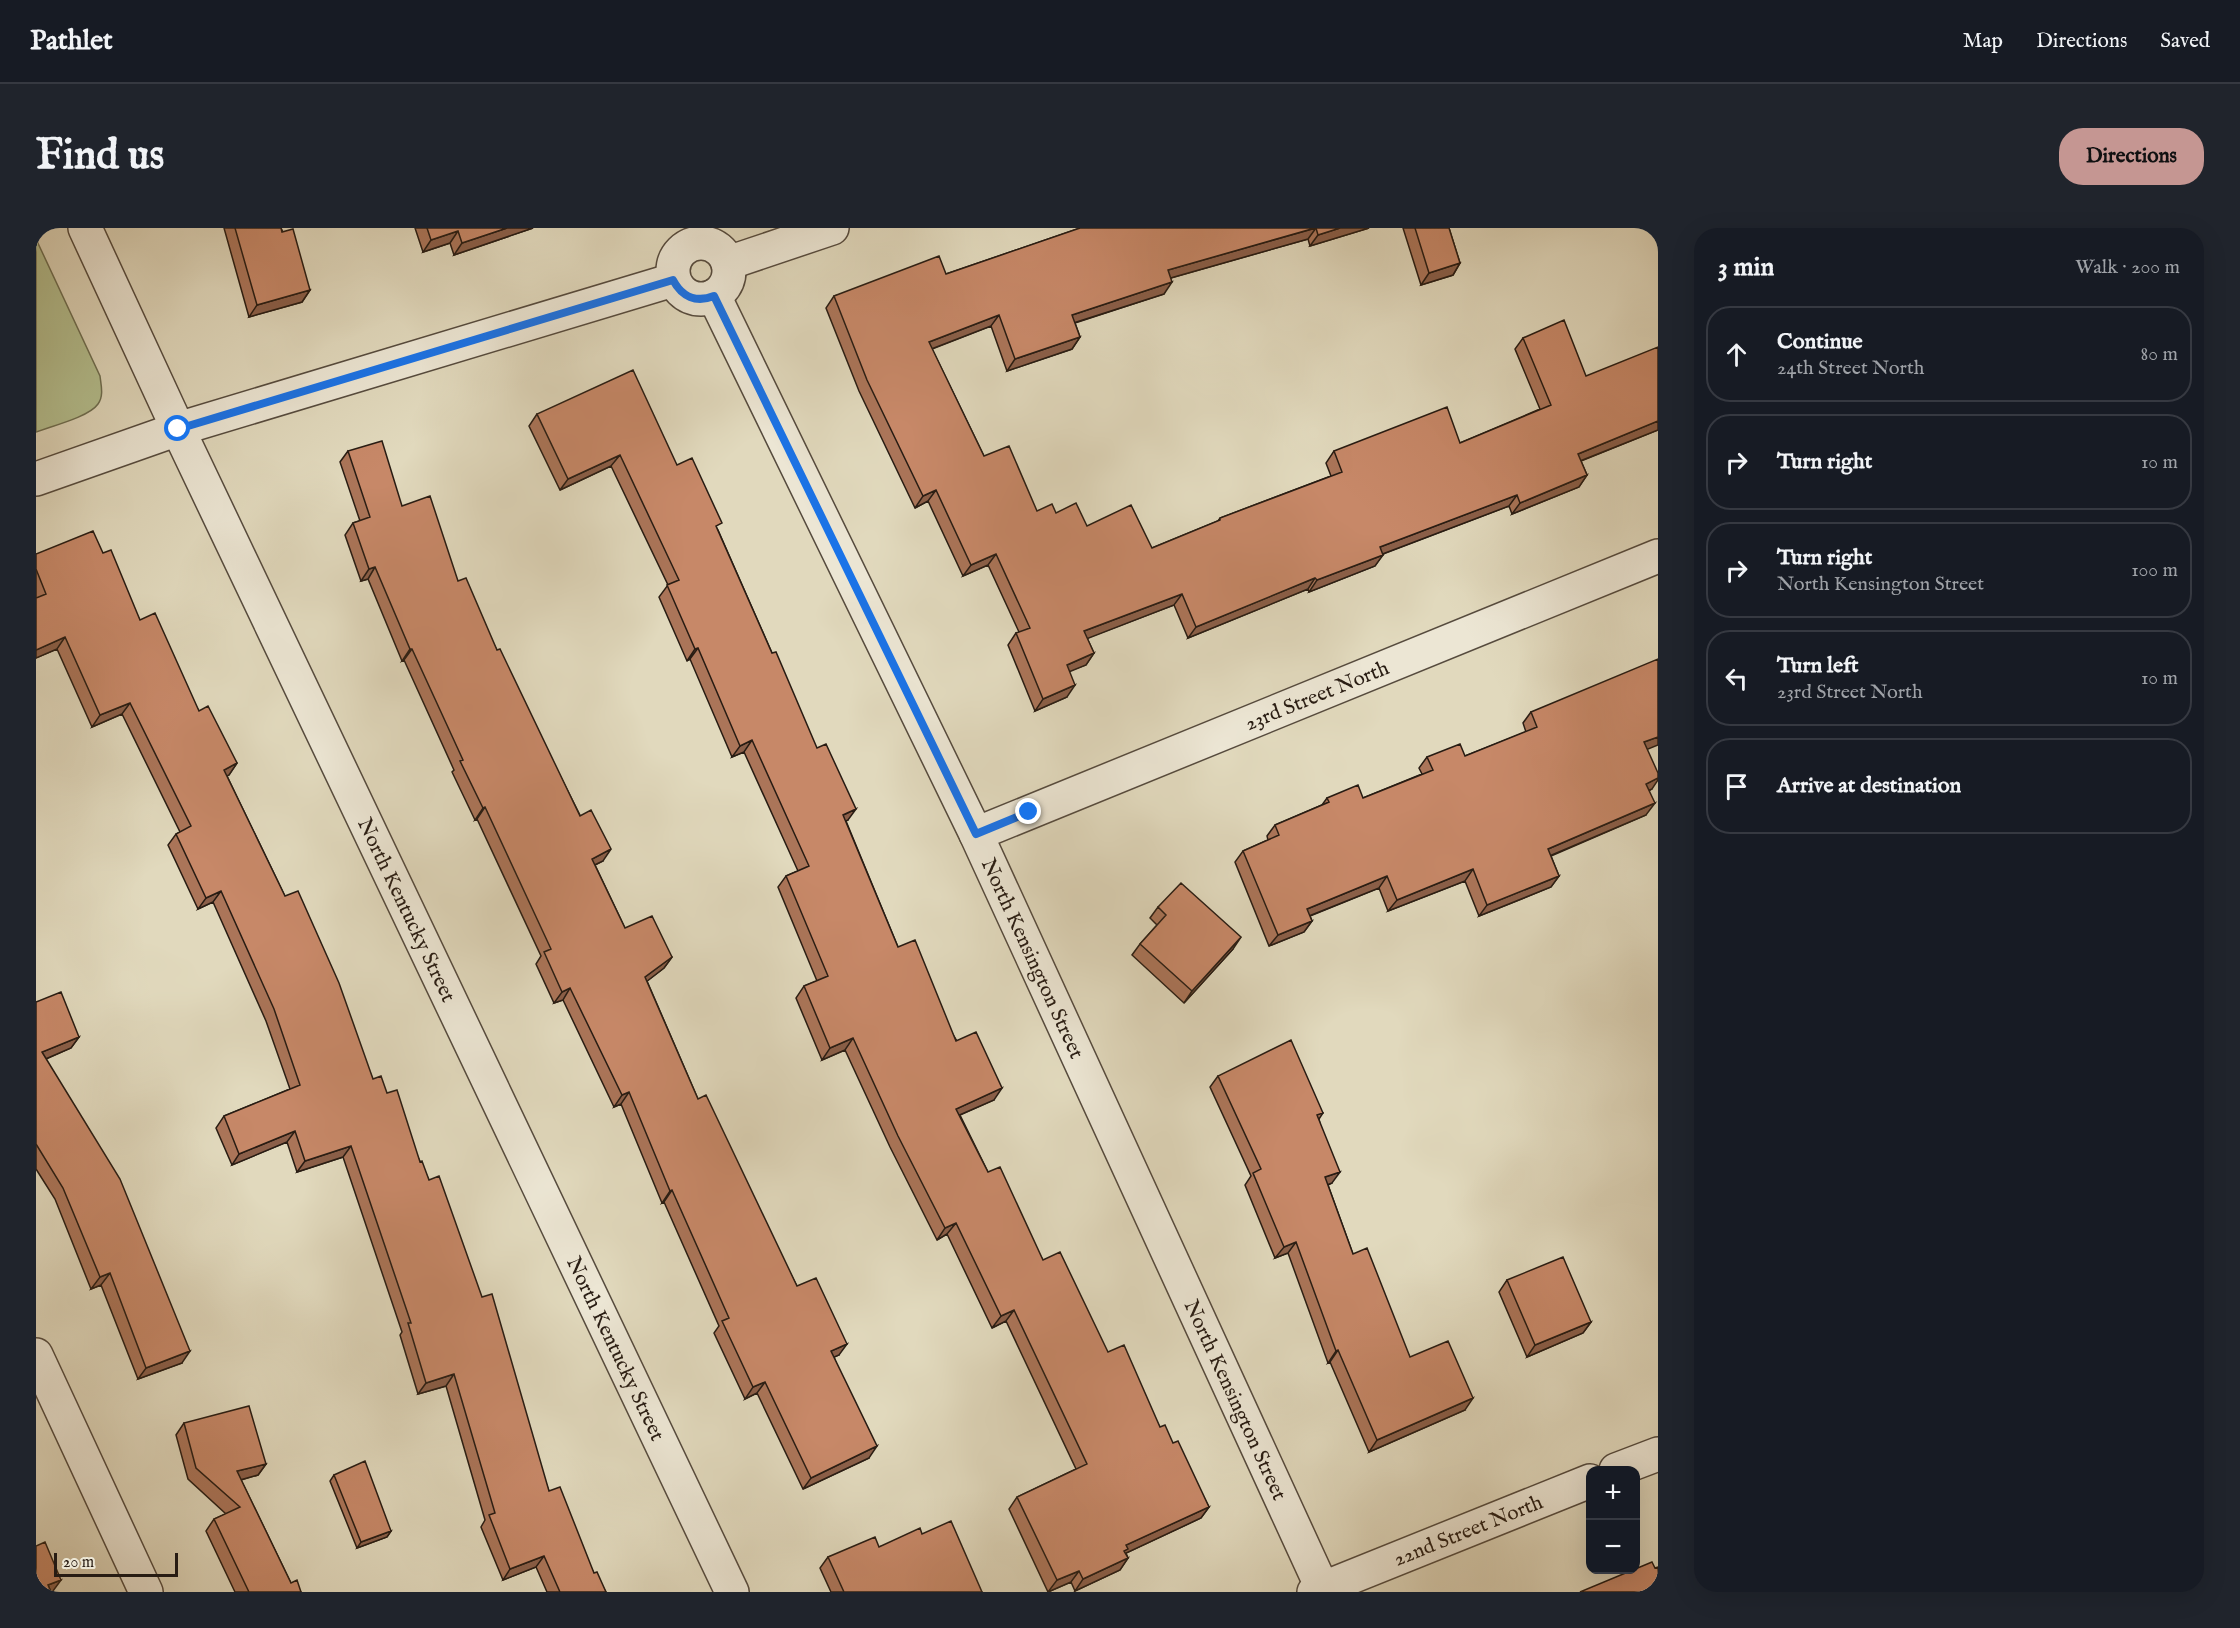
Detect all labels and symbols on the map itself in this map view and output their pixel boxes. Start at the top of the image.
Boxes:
route start [164,415,190,441]
street label: 23rd Street North [1241,655,1393,738]
route end [1015,798,1041,824]
street label: North Kentucky Street [350,814,461,1007]
street label: North Kensington Street [974,854,1089,1063]
street label: North Kentucky Street [559,1253,670,1446]
street label: North Kensington Street [1177,1296,1292,1505]
street label: 22nd Street North [1390,1489,1547,1574]
scale bar [54,1550,178,1578]

